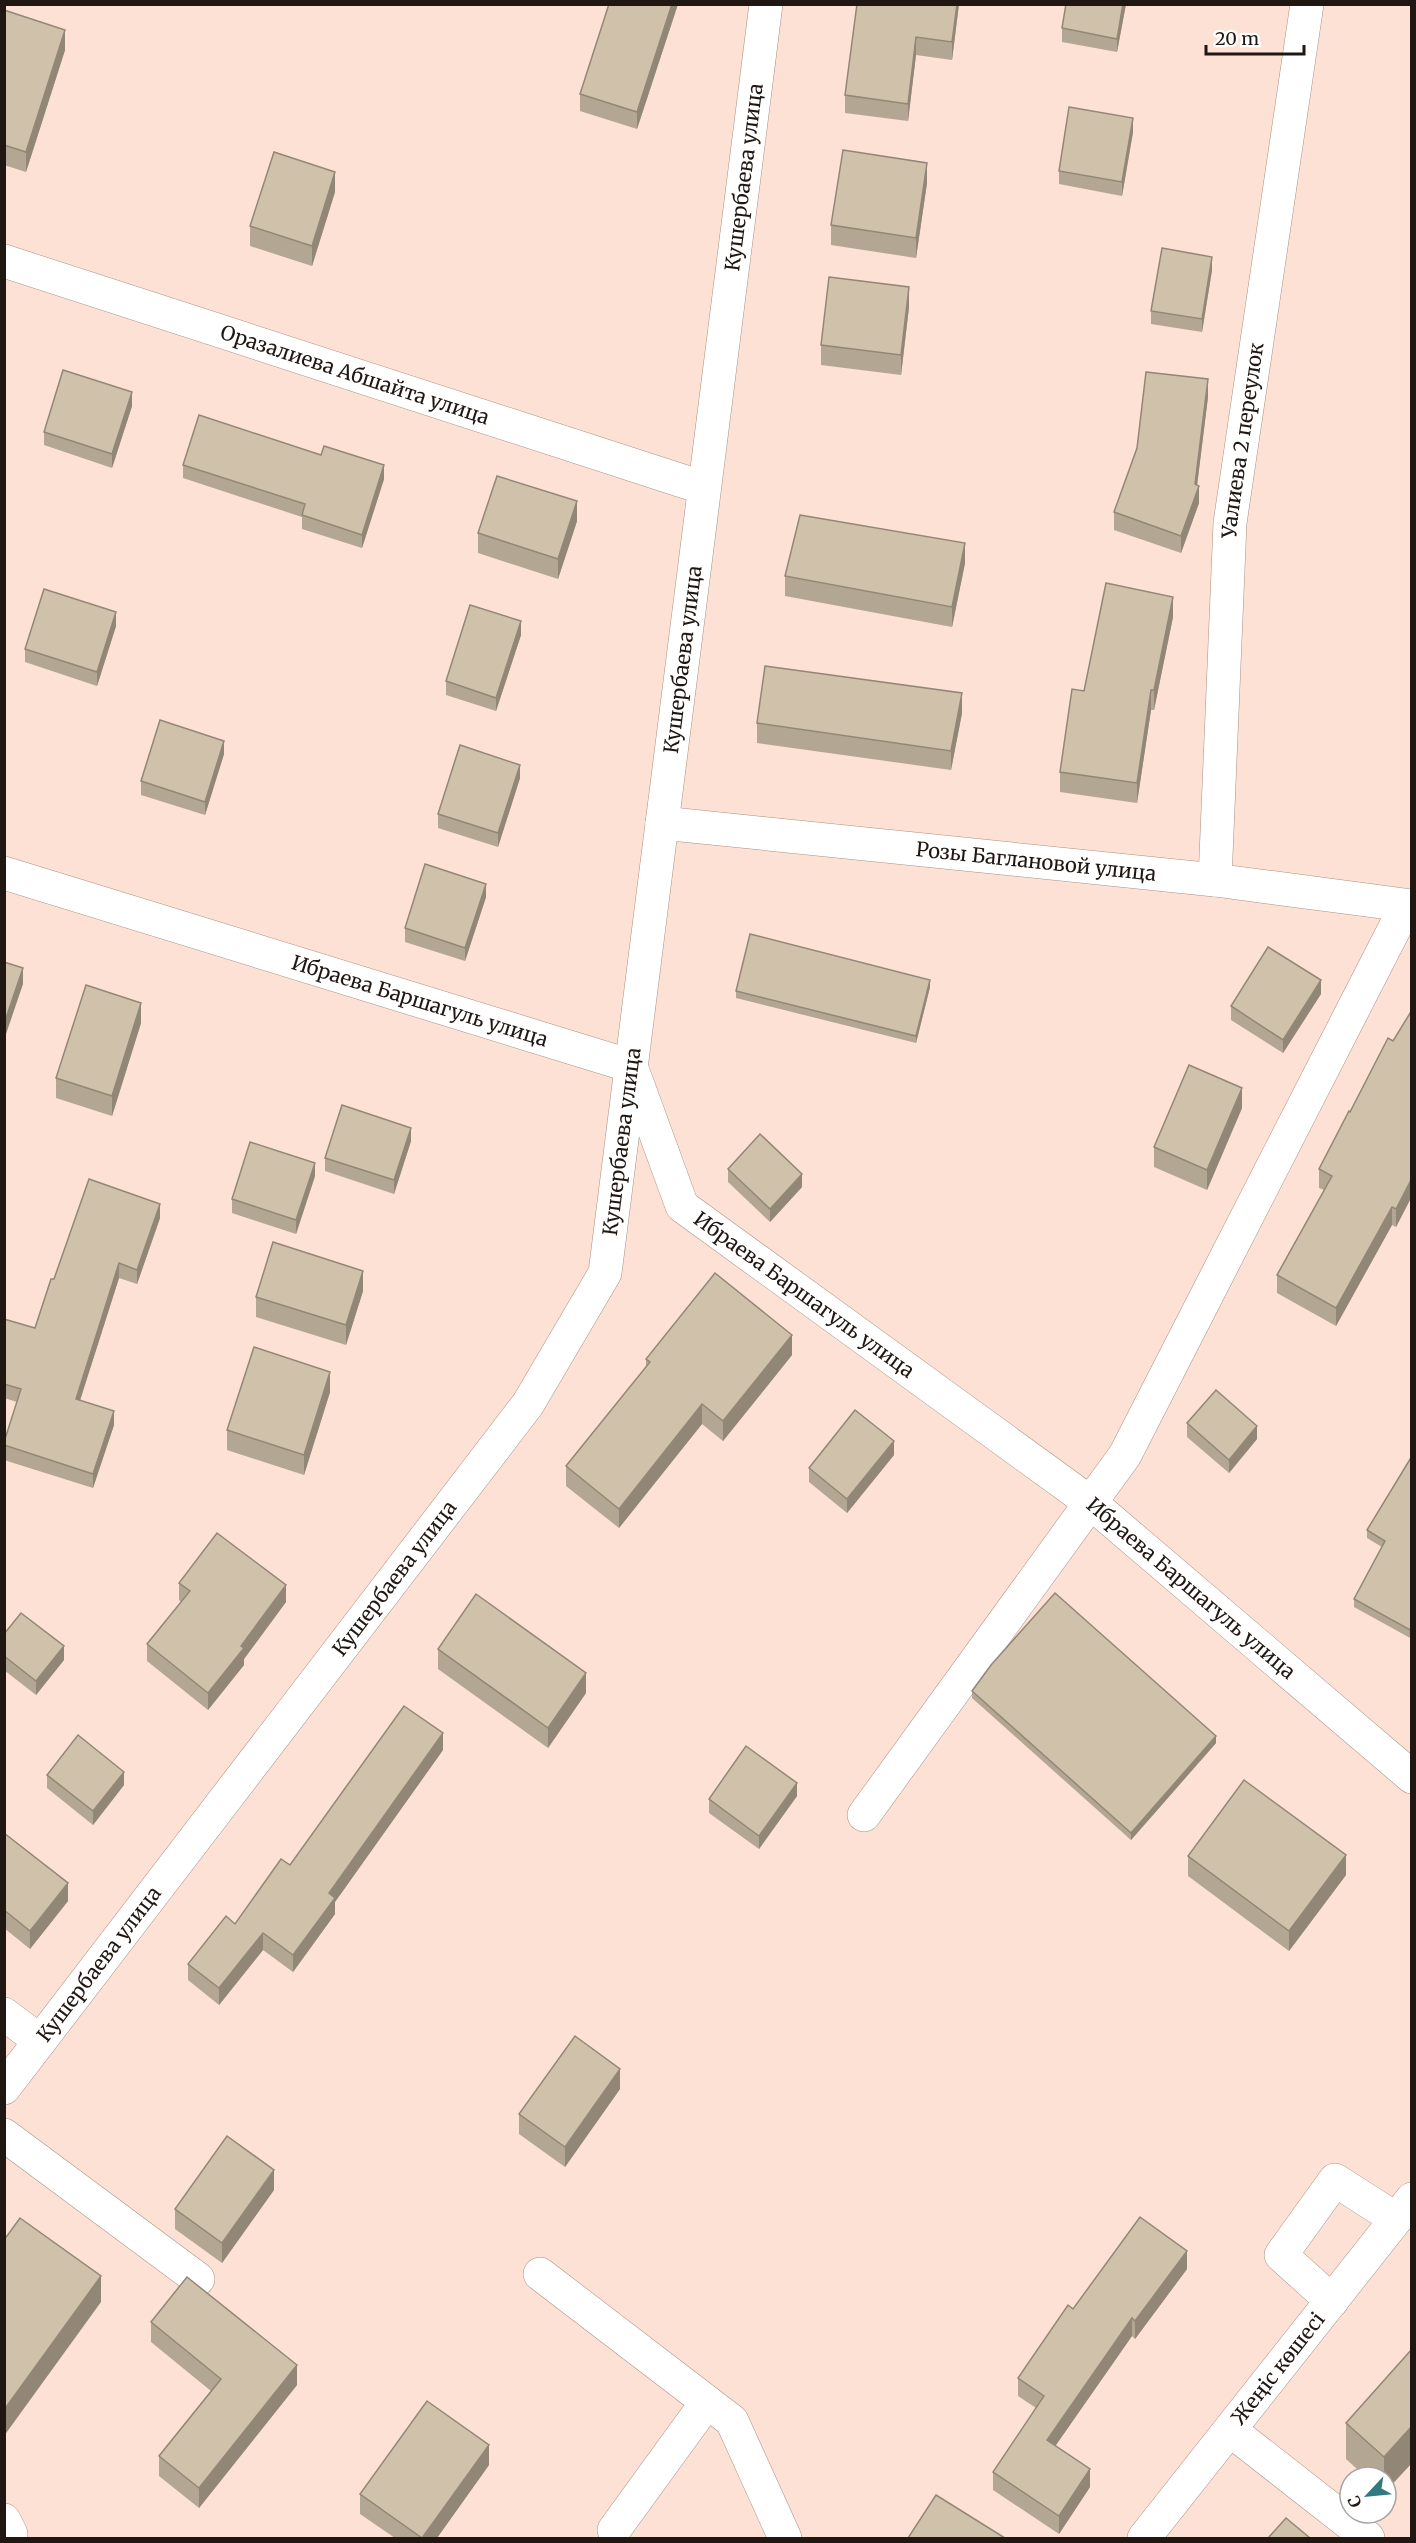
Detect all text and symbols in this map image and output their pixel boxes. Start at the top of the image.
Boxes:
scale bar [1206,18,1304,56]
text: 20 m [1215,27,1259,50]
street label: Кушербаева улица [719,82,768,273]
street label: Оразалиева Абшайта улица [218,319,493,430]
street label: Уалиева 2 переулок [1216,340,1269,539]
street label: Кушербаева улица [658,564,707,755]
street label: Розы Баглановой улица [915,836,1158,886]
street label: Ибраева Баршагуль улица [289,949,551,1052]
street label: Кушербаева улица [597,1046,646,1237]
street label: Ибраева Баршагуль улица [689,1206,920,1383]
street label: Ибраева Баршагуль улица [1082,1492,1301,1684]
street label: Кушербаева улица [327,1495,462,1661]
street label: Кушербаева улица [31,1881,166,2047]
street label: Жеңіс көшесі [1226,2307,1330,2429]
north arrow [1338,2465,1398,2525]
text: С [1343,2492,1366,2511]

